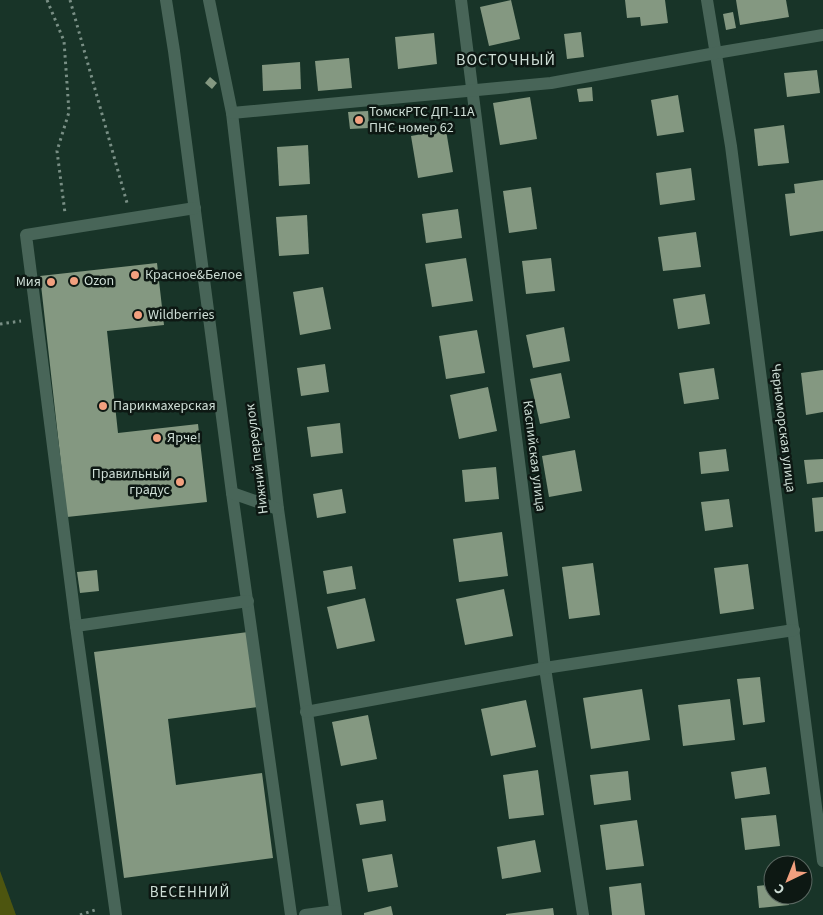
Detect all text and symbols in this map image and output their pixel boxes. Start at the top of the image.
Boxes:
district label: ВОСТОЧНЫЙ [456,49,556,71]
place label: ТомскРТС ДП-11А ПНС номер 62 [369,102,475,138]
marker: ТомскРТС ДП-11А ПНС номер 62 [353,114,365,126]
place label: Красное&Белое [145,265,242,285]
marker: Красное&Белое [129,269,141,281]
place label: Ozon [84,271,114,291]
place label: Мия [16,272,41,292]
marker: Ozon [68,275,80,287]
marker: Мия [45,276,57,288]
place label: Wildberries [148,305,215,325]
marker: Wildberries [132,309,144,321]
street label: Черноморская улица [765,362,801,494]
place label: Парикмахерская [113,396,216,416]
street label: Каспийская улица [517,399,551,513]
marker: Парикмахерская [97,400,109,412]
street label: Нижний переулок [240,403,274,515]
place label: Ярче! [167,428,201,448]
marker: Ярче! [151,432,163,444]
place label: Правильный градус [92,464,171,500]
marker: Правильный градус [174,476,186,488]
north arrow [763,855,813,905]
text: С [770,879,790,899]
district label: ВЕСЕННИЙ [150,882,230,903]

